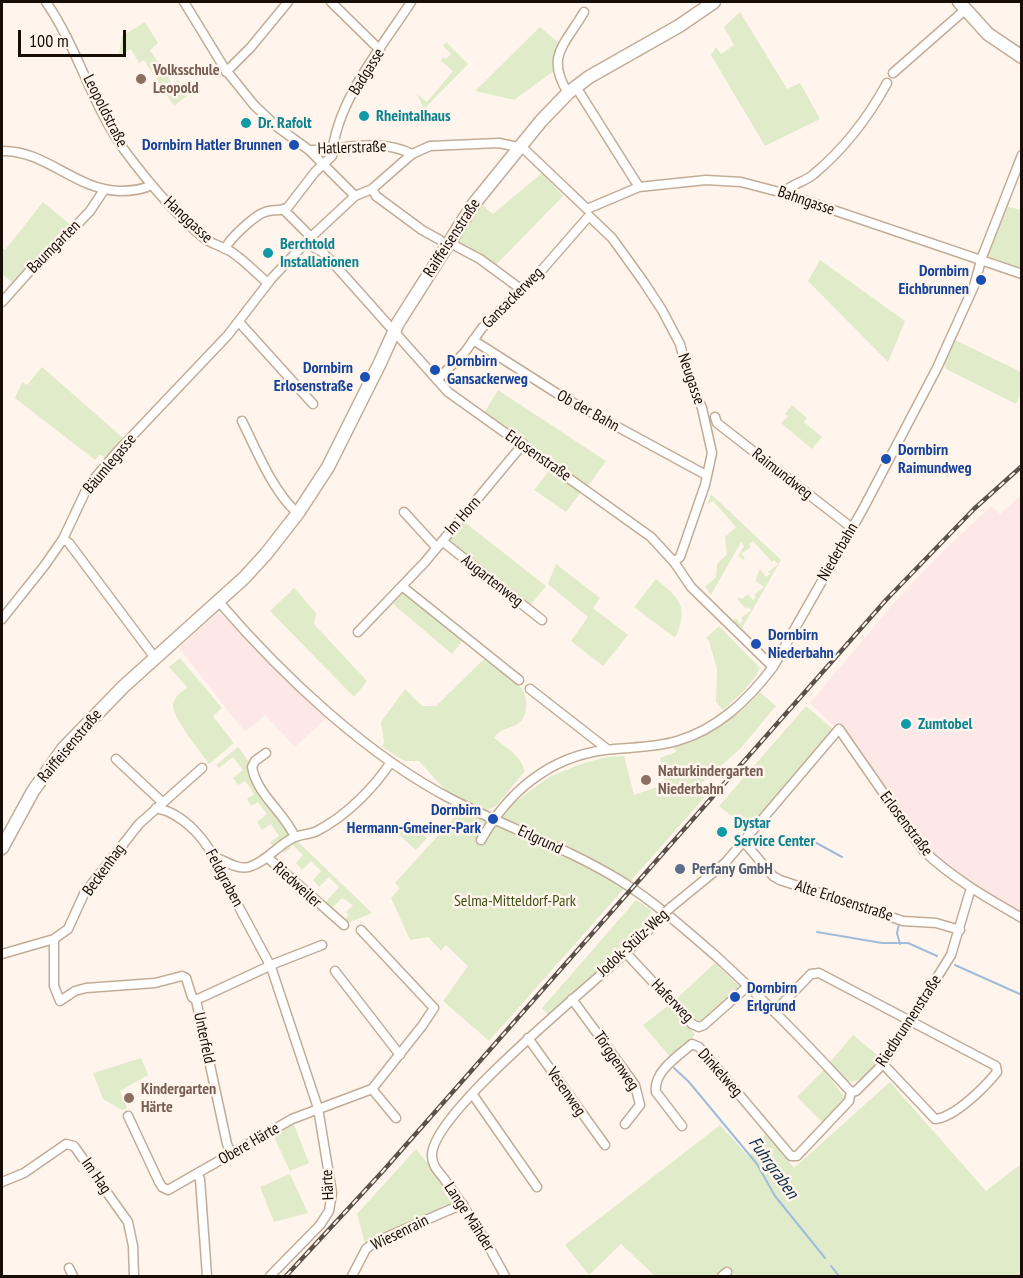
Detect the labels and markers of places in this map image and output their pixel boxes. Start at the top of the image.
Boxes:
place label: Volksschule Leopold [153,60,219,98]
marker: Volksschule Leopold [134,72,148,86]
place label: Rheintalhaus [376,106,451,126]
marker: Rheintalhaus [357,109,371,123]
place label: Dr. Rafolt [258,113,312,133]
marker: Dr. Rafolt [239,116,253,130]
place label: Dornbirn Hatler Brunnen [142,135,282,155]
marker: Dornbirn Hatler Brunnen [287,138,301,152]
place label: Berchtold Installationen [280,234,359,272]
marker: Berchtold Installationen [261,246,275,260]
place label: Dornbirn Eichbrunnen [898,261,969,299]
marker: Dornbirn Eichbrunnen [974,273,988,287]
place label: Dornbirn Gansackerweg [447,351,528,389]
place label: Dornbirn Erlosenstraße [274,358,353,396]
marker: Dornbirn Gansackerweg [428,363,442,377]
marker: Dornbirn Erlosenstraße [358,370,372,384]
place label: Dornbirn Raimundweg [898,440,972,478]
marker: Dornbirn Raimundweg [879,452,893,466]
place label: Dornbirn Niederbahn [768,625,834,663]
marker: Dornbirn Niederbahn [749,637,763,651]
place label: Zumtobel [918,714,972,734]
marker: Zumtobel [899,717,913,731]
place label: Naturkindergarten Niederbahn [658,761,763,799]
marker: Naturkindergarten Niederbahn [639,773,653,787]
place label: Dornbirn Hermann-Gmeiner-Park [347,800,481,838]
marker: Dornbirn Hermann-Gmeiner-Park [486,812,500,826]
place label: Dystar Service Center [734,813,815,851]
marker: Dystar Service Center [715,825,729,839]
place label: Perfany GmbH [692,859,773,879]
marker: Perfany GmbH [673,862,687,876]
place label: Dornbirn Erlgrund [747,978,797,1016]
marker: Dornbirn Erlgrund [728,990,742,1004]
place label: Kindergarten Härte [141,1079,216,1117]
marker: Kindergarten Härte [122,1091,136,1105]

